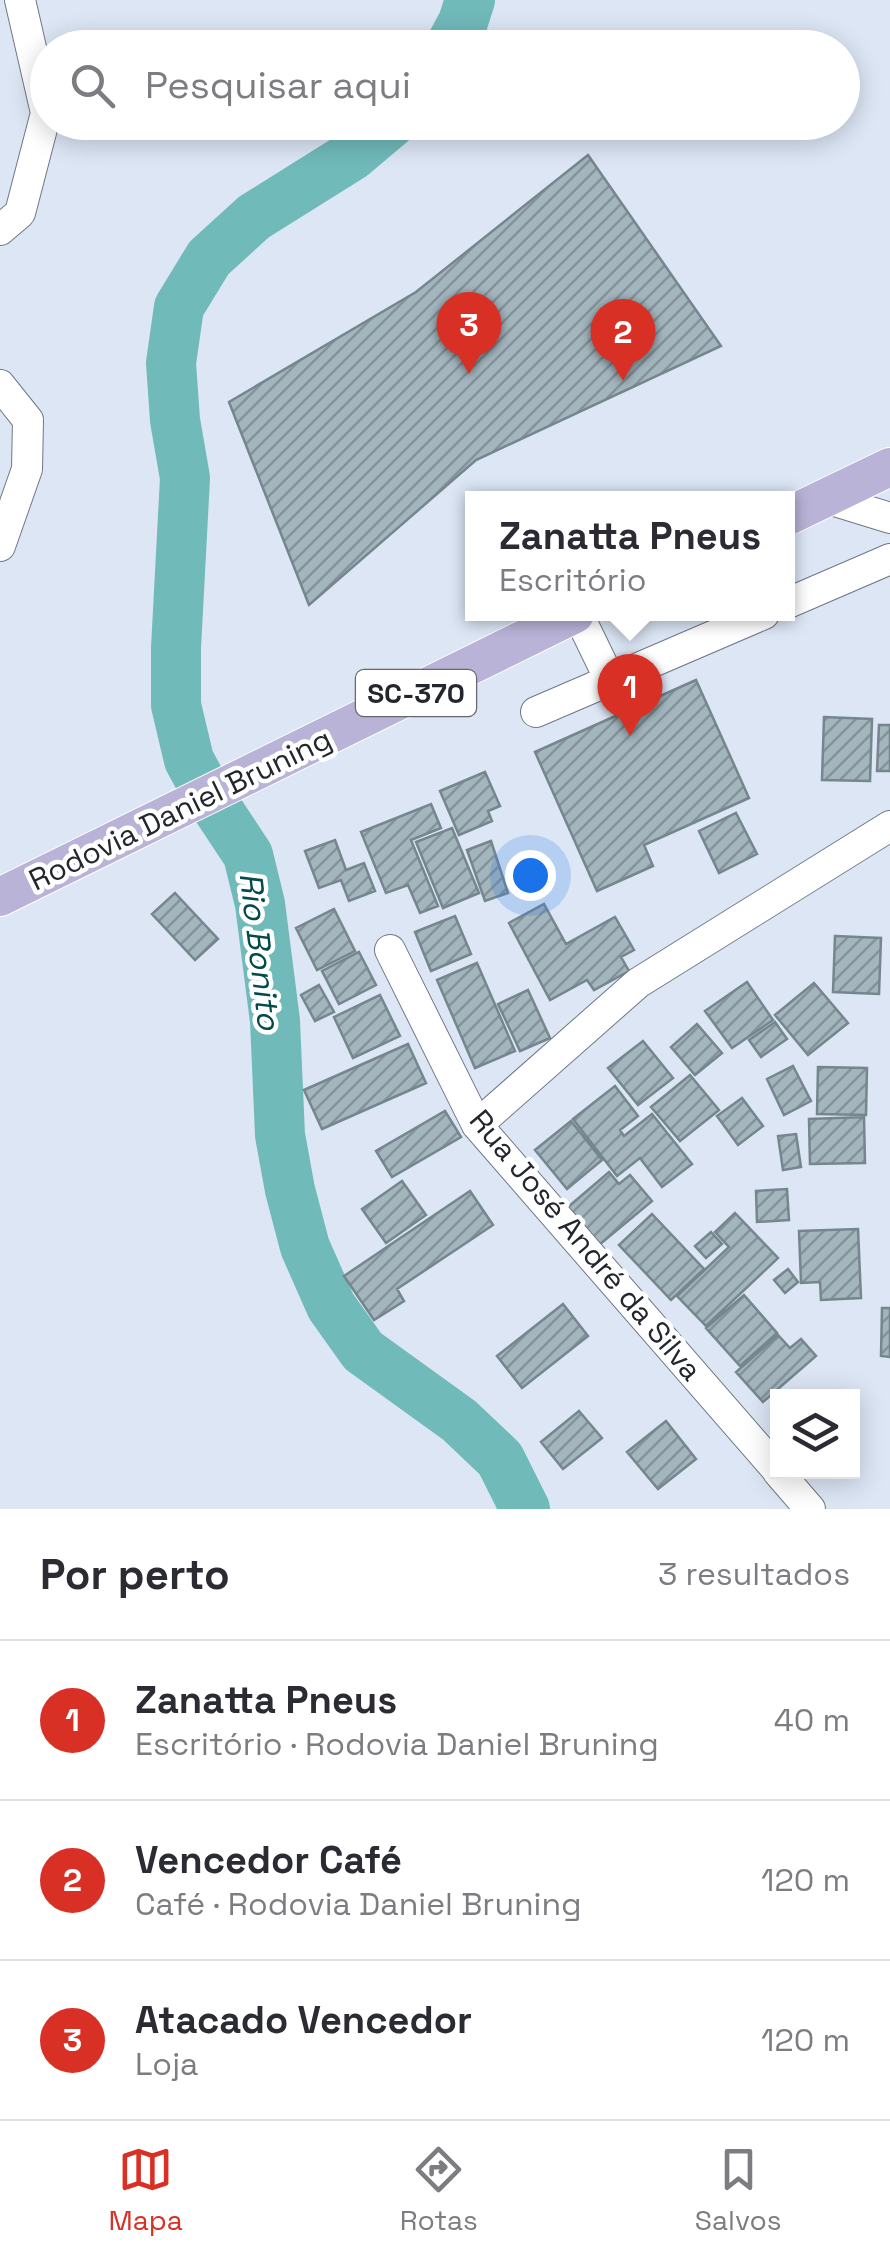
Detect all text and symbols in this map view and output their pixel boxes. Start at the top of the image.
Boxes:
search box [30,30,860,140]
icon: search [65,58,120,113]
text: Pesquisar aqui [145,61,411,109]
pin: 3 [436,292,502,374]
pin: 2 [590,298,656,381]
popup [465,491,795,621]
text: Zanatta Pneus [499,512,761,560]
text: Escritório [499,560,646,600]
pin: 1 [598,654,662,736]
road number: SC-370 [356,670,476,716]
street label: Rodovia Daniel Bruning [22,719,338,899]
your location [505,850,556,901]
water label: Rio Bonito [231,870,290,1033]
street label: Rua José André da Silva [461,1102,711,1388]
map controls [770,1389,860,1479]
button: layers [770,1389,860,1479]
text: Por perto [40,1548,230,1601]
text: 3 resultados [658,1554,850,1594]
text: Zanatta Pneus [135,1676,397,1724]
text: 1 [65,1700,80,1740]
text: 40 m [774,1700,850,1740]
text: Escritório · Rodovia Daniel Bruning [135,1724,659,1764]
text: Vencedor Café [135,1836,402,1884]
text: 2 [63,1860,82,1900]
text: 120 m [761,1860,850,1900]
text: Café · Rodovia Daniel Bruning [135,1884,582,1924]
text: Atacado Vencedor [135,1996,472,2044]
text: 3 [63,2020,82,2060]
text: 120 m [761,2020,850,2060]
text: Loja [135,2044,198,2084]
tab: Mapa [108,2142,183,2238]
tab: Rotas [400,2142,478,2238]
tab: Salvos [695,2142,782,2238]

